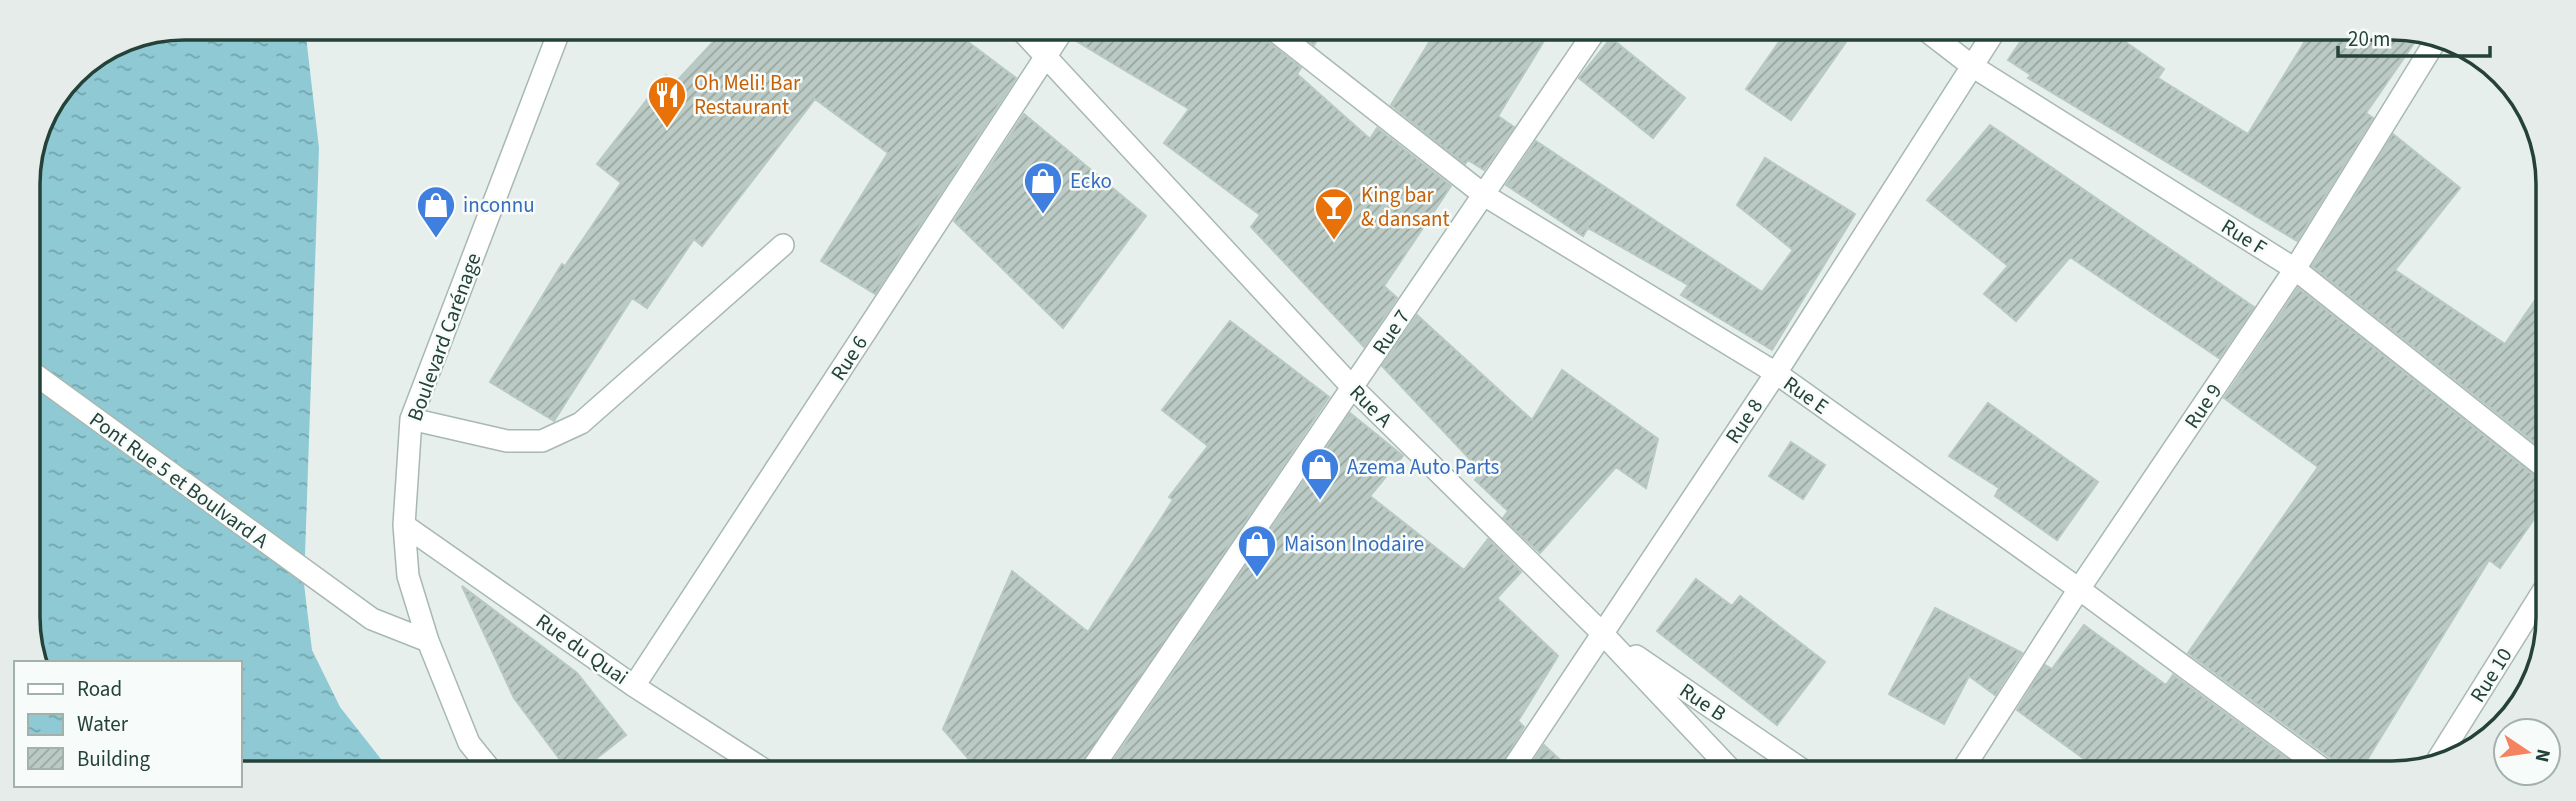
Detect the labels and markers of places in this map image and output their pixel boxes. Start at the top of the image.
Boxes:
place label: Oh Meli! Bar Restaurant [694,68,801,122]
restaurant icon: Oh Meli! Bar Restaurant [646,74,688,129]
shop icon: Ecko [1022,160,1064,215]
place label: Ecko [1070,166,1112,196]
place label: King bar & dansant [1361,180,1450,234]
shop icon: inconnu [415,184,457,239]
bar icon: King bar & dansant [1313,186,1355,241]
place label: inconnu [463,190,535,220]
shop icon: Azema Auto Parts [1299,446,1341,501]
place label: Azema Auto Parts [1347,452,1500,482]
shop icon: Maison Inodaire [1236,523,1278,578]
place label: Maison Inodaire [1284,529,1424,559]

